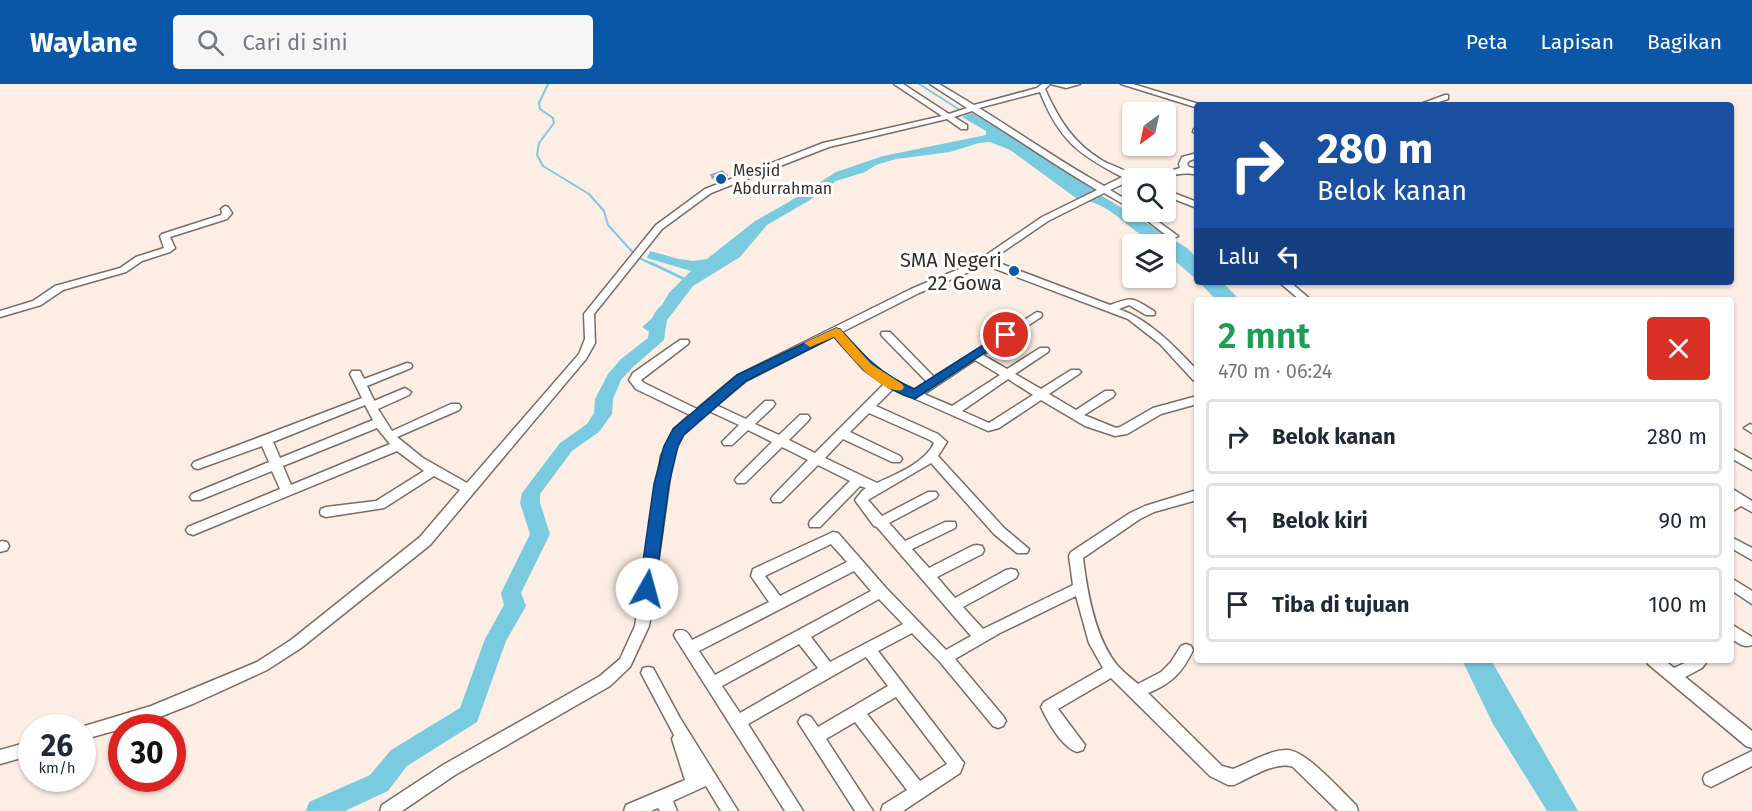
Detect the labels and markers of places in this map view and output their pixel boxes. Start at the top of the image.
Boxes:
place label: Mesjid Abdurrahman [733,161,832,198]
marker: Mesjid Abdurrahman [714,172,728,186]
place label: SMA Negeri 22 Gowa [900,248,1002,295]
marker: SMA Negeri 22 Gowa [1007,264,1021,278]
pin [980,309,1031,360]

